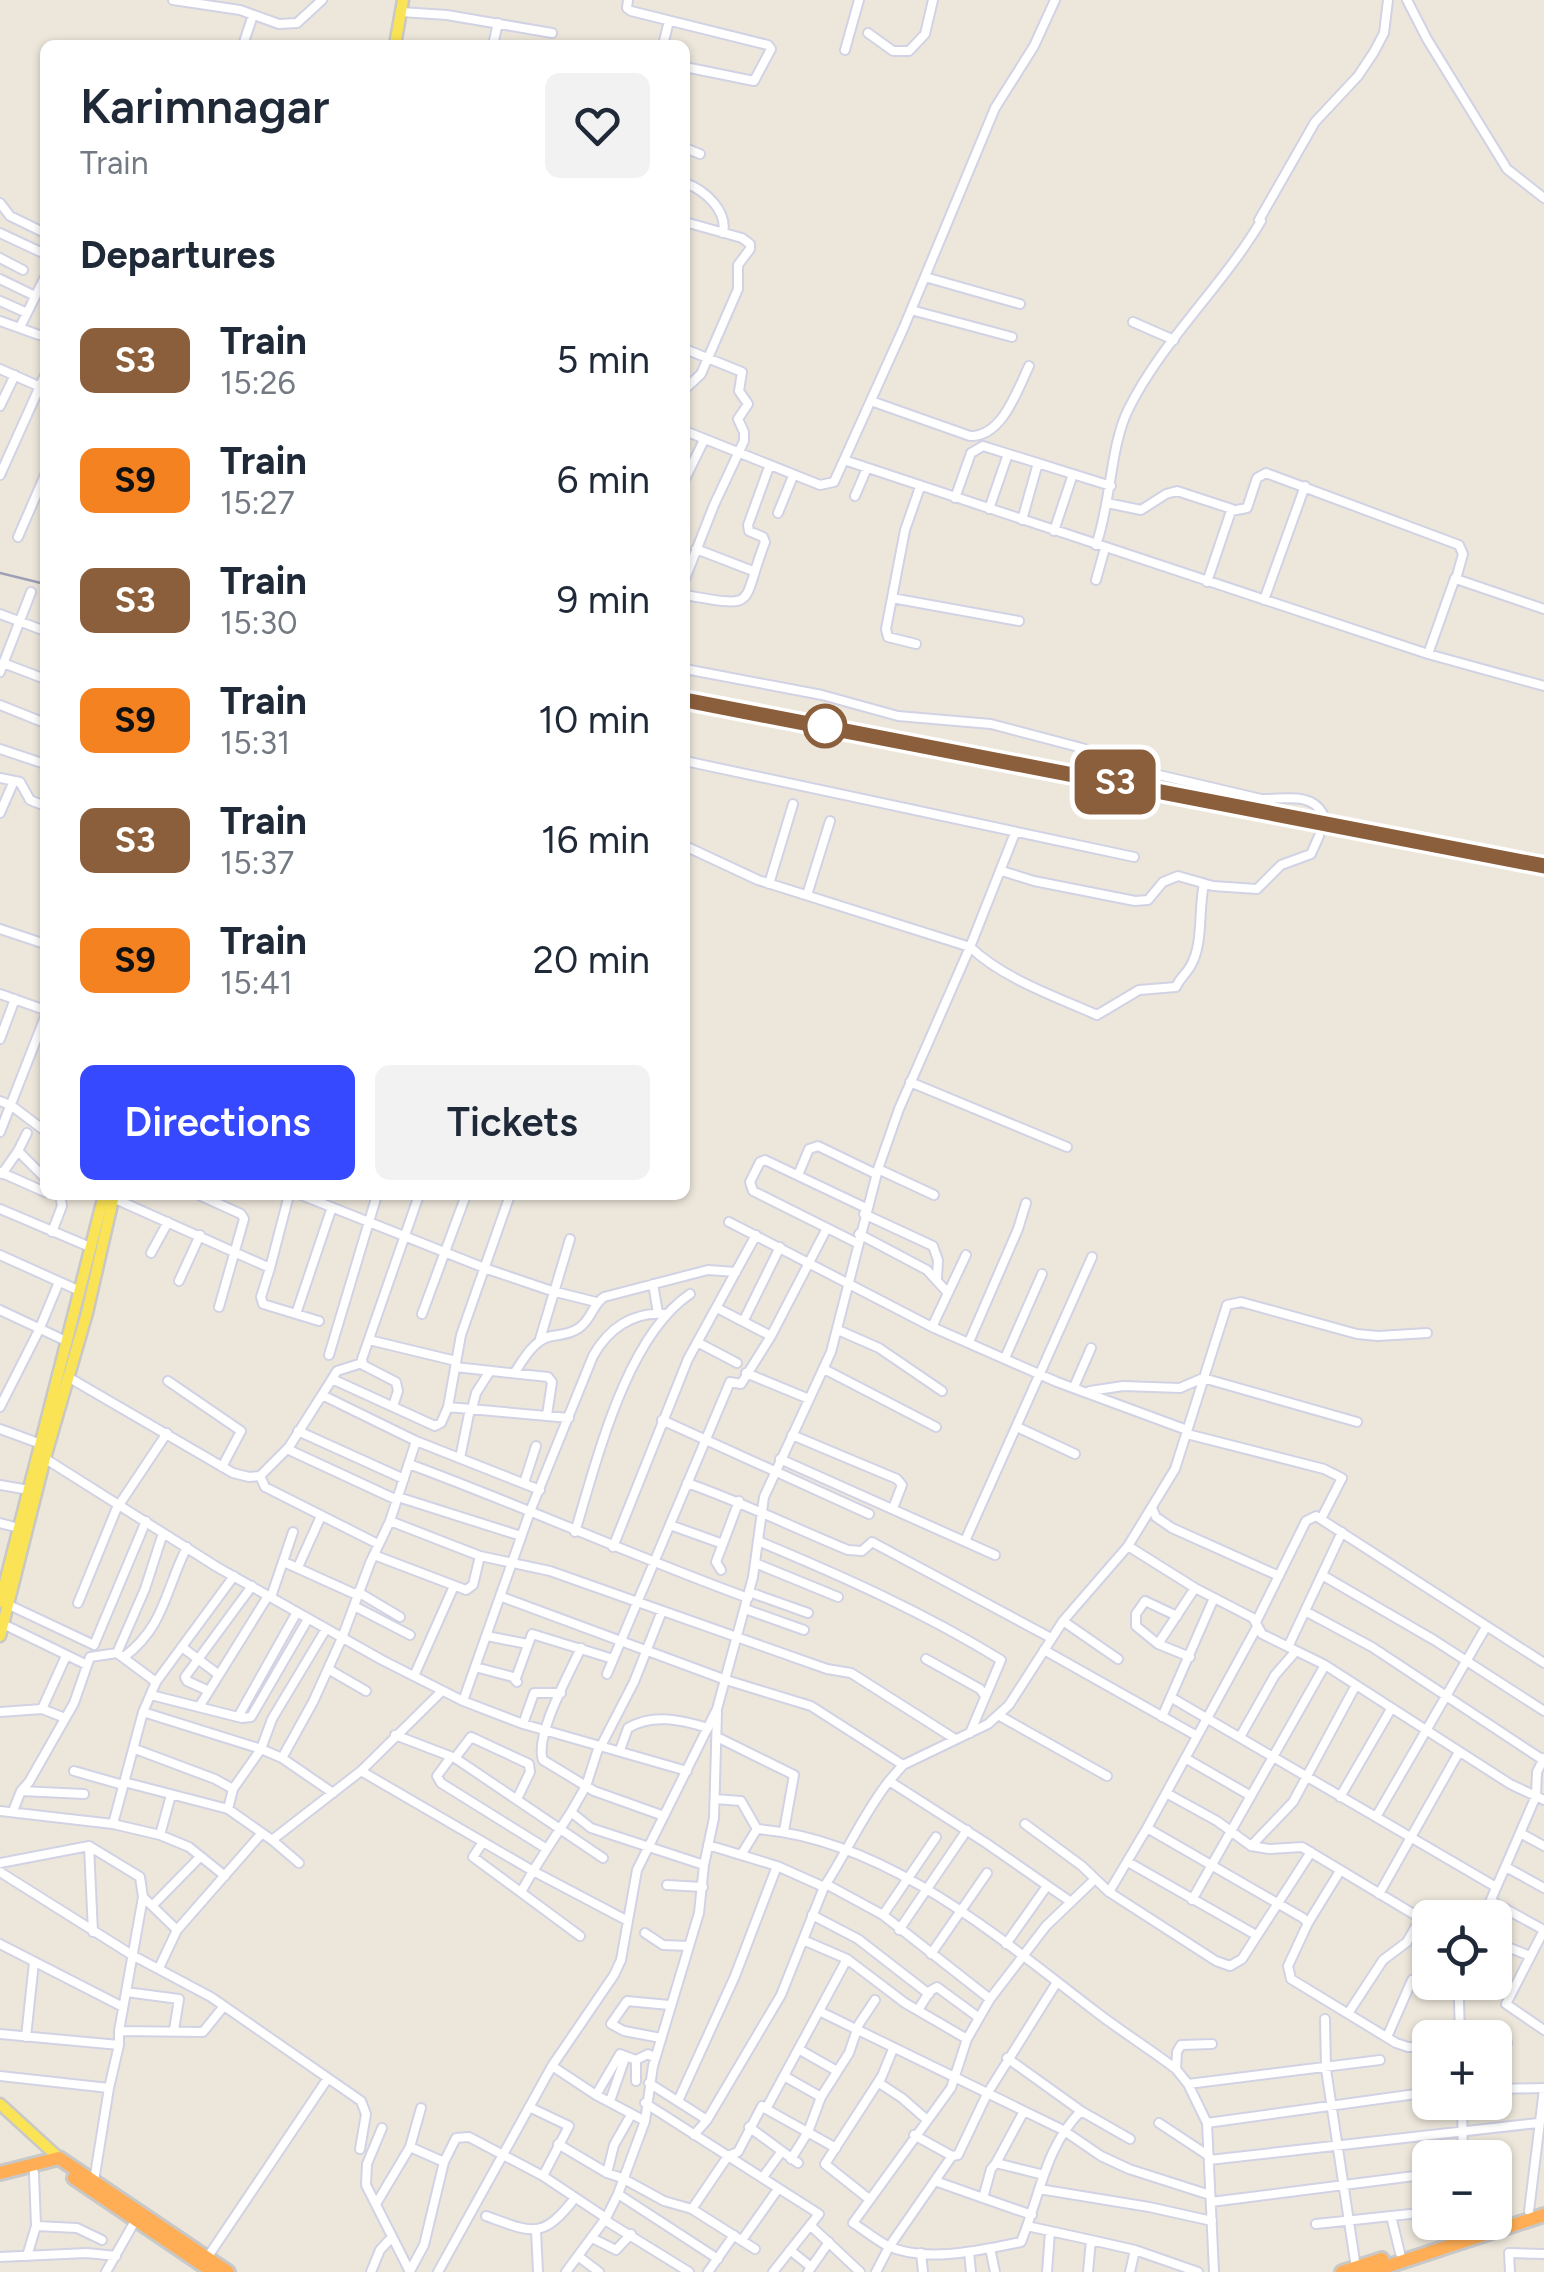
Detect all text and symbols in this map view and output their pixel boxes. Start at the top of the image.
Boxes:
button: heart [545,73,650,178]
text: Karimnagar [80,77,329,135]
text: Train [80,144,149,182]
text: Departures [80,232,275,278]
text: Train [220,318,307,364]
text: 5 min [556,337,650,383]
text: S3 [115,339,155,381]
text: 15:26 [220,364,296,402]
text: Train [220,438,307,484]
text: 6 min [557,457,650,503]
text: S9 [114,459,156,501]
text: 15:27 [220,484,295,522]
text: Train [220,558,307,604]
text: 9 min [557,577,650,623]
text: S3 [115,579,155,621]
text: 15:30 [220,604,298,642]
text: Train [220,678,307,724]
text: 10 min [538,697,650,743]
text: S9 [114,699,156,741]
unlabelled marker [804,705,846,747]
text: 15:31 [220,724,290,762]
line badge: S3 [1070,750,1160,814]
text: S3 [1095,761,1135,803]
text: Train [220,798,307,844]
text: 16 min [541,817,650,863]
text: S3 [115,819,155,861]
text: 15:37 [220,844,294,882]
text: Train [220,918,307,964]
text: 20 min [533,937,650,983]
text: S9 [114,939,156,981]
text: 15:41 [220,964,293,1002]
button: Directions [80,1065,355,1180]
button: Tickets [375,1065,650,1180]
map controls [1412,1900,1512,2240]
button: locate [1412,1900,1512,2000]
button: + [1412,2020,1512,2120]
button: − [1412,2140,1512,2240]

